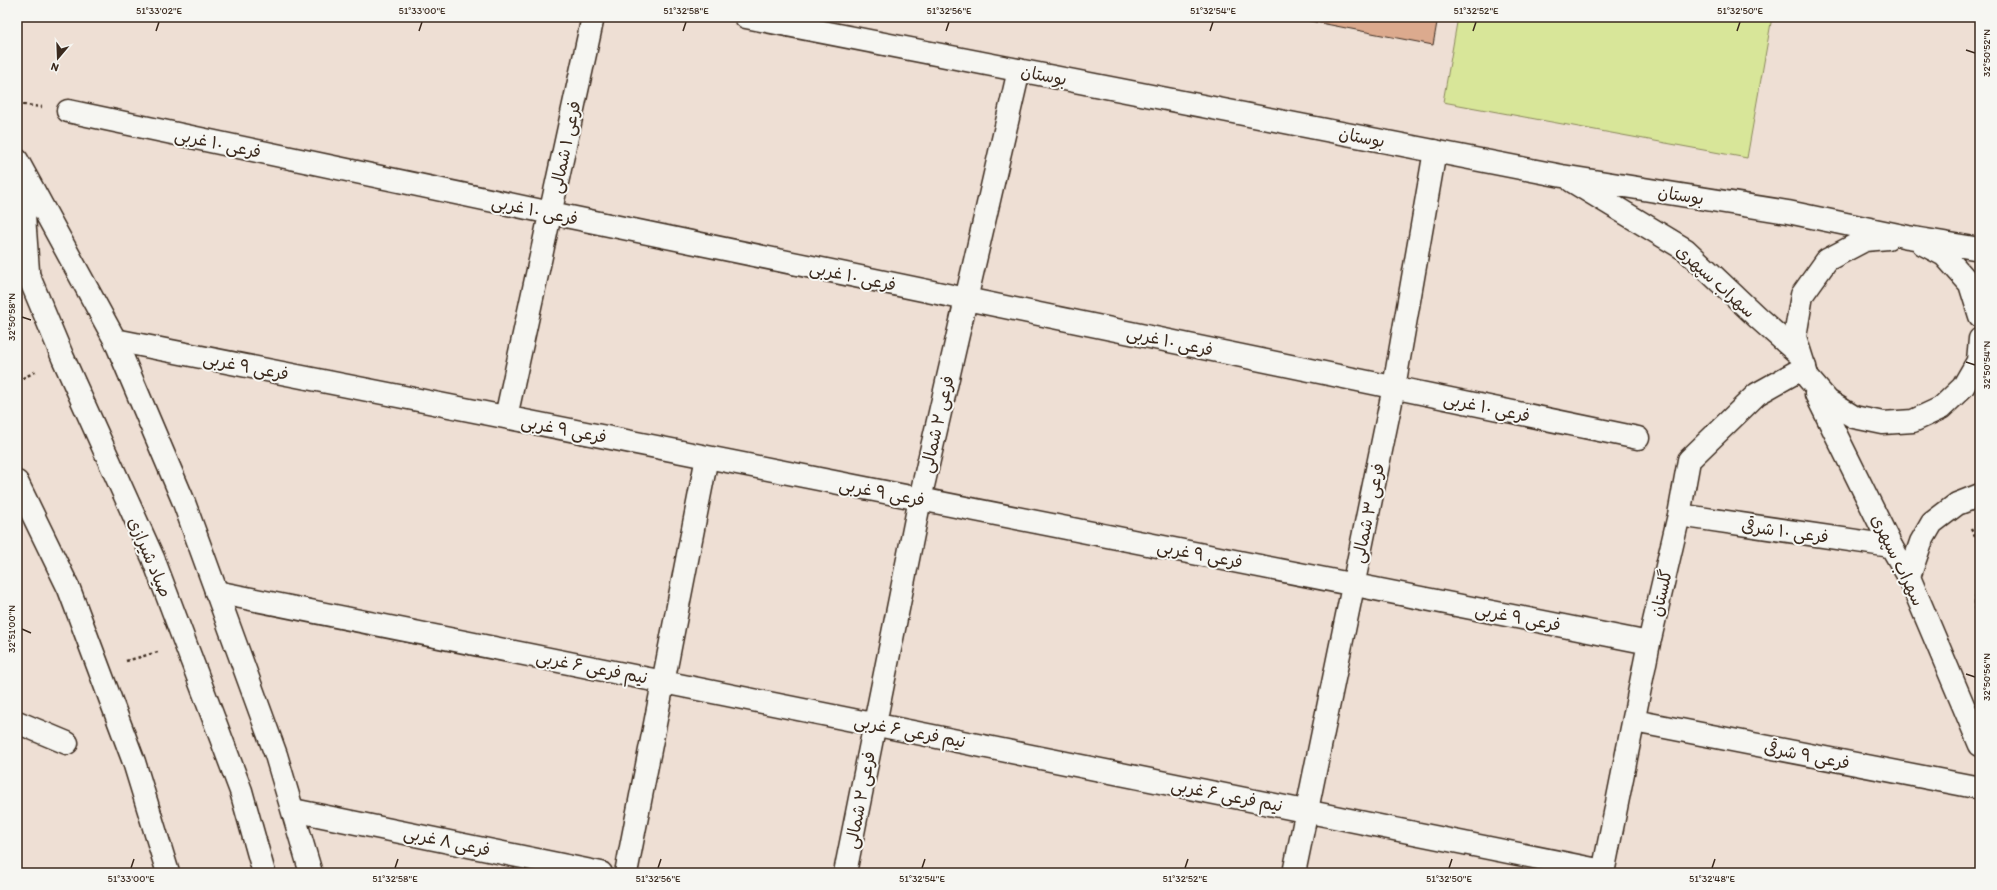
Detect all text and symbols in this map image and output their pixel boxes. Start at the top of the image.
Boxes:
text: 51°33'02"E [136,4,183,17]
text: 51°33'00"E [398,4,446,17]
text: 51°32'58"E [663,4,709,17]
text: 51°32'56"E [926,4,972,17]
text: 51°32'54"E [1190,4,1236,17]
text: 51°32'52"E [1453,4,1499,17]
text: 51°32'50"E [1717,4,1763,17]
text: 32°50'52"N [1980,29,1993,77]
north arrow [38,38,78,78]
text: N [49,60,61,74]
street label: بوستان [1019,61,1069,90]
street label: فرعی ۱ شمالی [545,99,586,195]
street label: بوستان [1337,123,1387,152]
street label: فرعی ۱۰ غربی [173,124,263,163]
street label: بوستان [1656,181,1705,209]
street label: فرعی ۱۰ غربی [490,191,580,230]
street label: سهراب سپهری [1671,240,1760,323]
street label: فرعی ۱۰ غربی [808,257,898,296]
text: 32°50'58"N [5,293,18,341]
street label: فرعی ۱۰ غربی [1125,322,1215,361]
text: 32°50'54"N [1980,340,1993,389]
street label: فرعی ۹ غربی [201,348,291,385]
street label: فرعی ۲ شمالی [916,373,959,475]
street label: فرعی ۱۰ غربی [1442,388,1532,427]
street label: فرعی ۹ غربی [519,411,609,448]
street label: فرعی ۳ شمالی [1348,461,1389,565]
street label: فرعی ۹ غربی [837,474,927,511]
street label: سهراب سپهری [1865,511,1929,610]
street label: صیاد شیرازی [124,514,176,600]
street label: فرعی ۱۰ شرقی [1740,514,1830,548]
street label: فرعی ۹ غربی [1155,536,1245,573]
street label: گلستان [1646,568,1676,618]
street label: فرعی ۹ غربی [1473,599,1563,636]
text: 32°51'00"N [5,605,18,653]
street label: نیم فرعی ۶ غربی [534,646,650,691]
text: 32°50'56"N [1980,653,1993,701]
street label: نیم فرعی ۶ غربی [852,710,968,755]
street label: فرعی ۹ شرقی [1762,736,1852,774]
street label: فرعی ۲ شمالی [841,749,880,851]
street label: نیم فرعی ۶ غربی [1169,774,1285,819]
street label: فرعی ۸ غربی [402,822,492,861]
text: 51°33'00"E [107,872,155,885]
text: 51°32'58"E [372,872,418,885]
text: 51°32'56"E [635,872,681,885]
text: 51°32'54"E [899,872,945,885]
text: 51°32'52"E [1162,872,1208,885]
text: 51°32'50"E [1426,872,1472,885]
text: 51°32'48"E [1689,872,1736,885]

